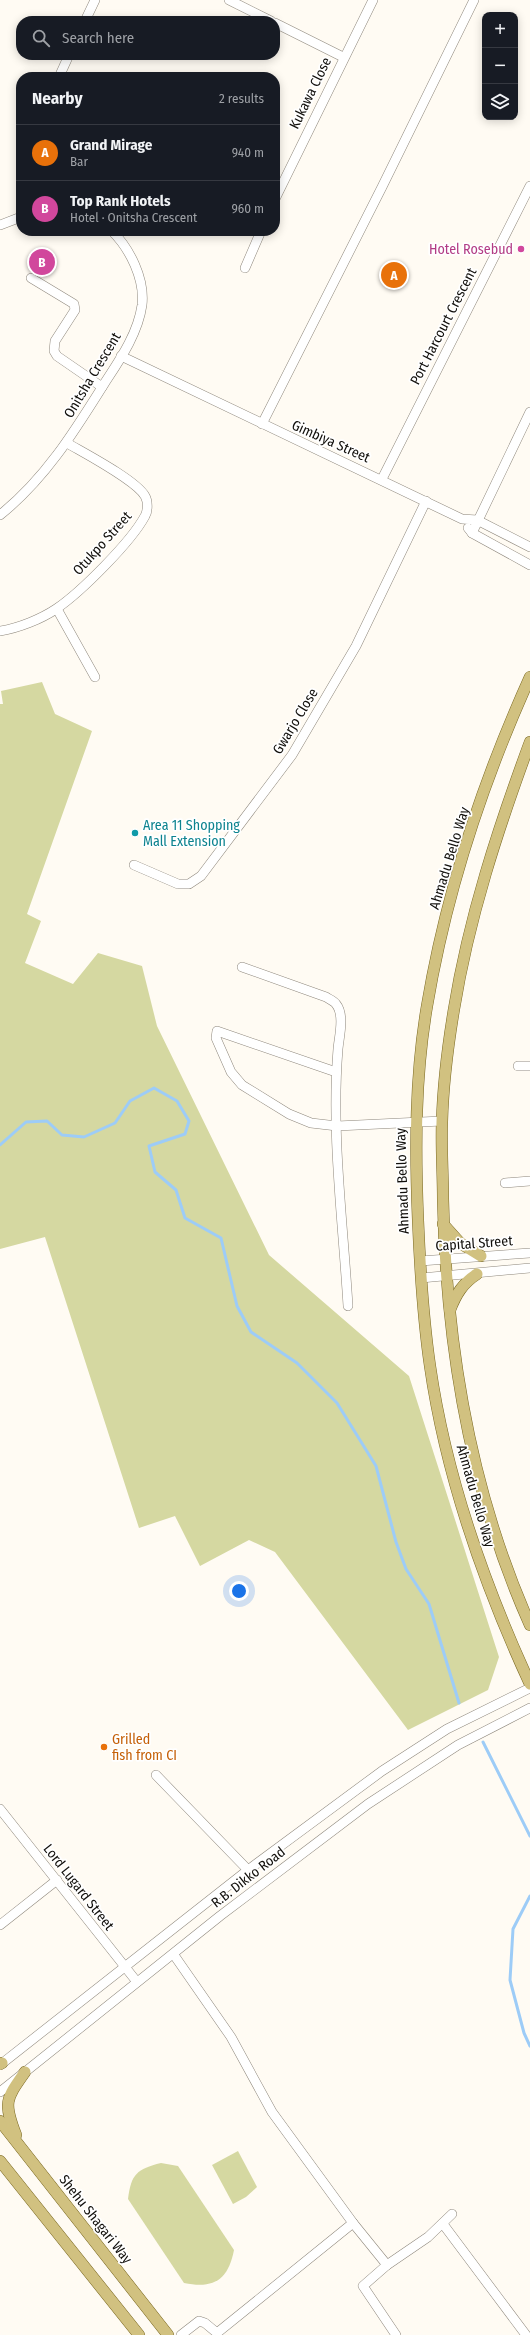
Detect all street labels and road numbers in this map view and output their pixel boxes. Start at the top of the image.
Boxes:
street label: Kukawa Close [286,55,335,132]
street label: Port Harcourt Crescent [407,265,480,388]
street label: Onitsha Crescent [60,329,125,421]
street label: Gimbiya Street [289,417,373,466]
street label: Otukpo Street [69,508,136,579]
street label: Gwarjo Close [269,685,322,757]
street label: Ahmadu Bello Way [426,804,473,911]
street label: Ahmadu Bello Way [392,1127,413,1234]
street label: Capital Street [435,1232,514,1255]
street label: Ahmadu Bello Way [453,1443,499,1550]
street label: Lord Lugard Street [40,1841,118,1934]
street label: R.B. Dikko Road [208,1843,289,1911]
street label: Shehu Shagari Way [56,2171,136,2268]

